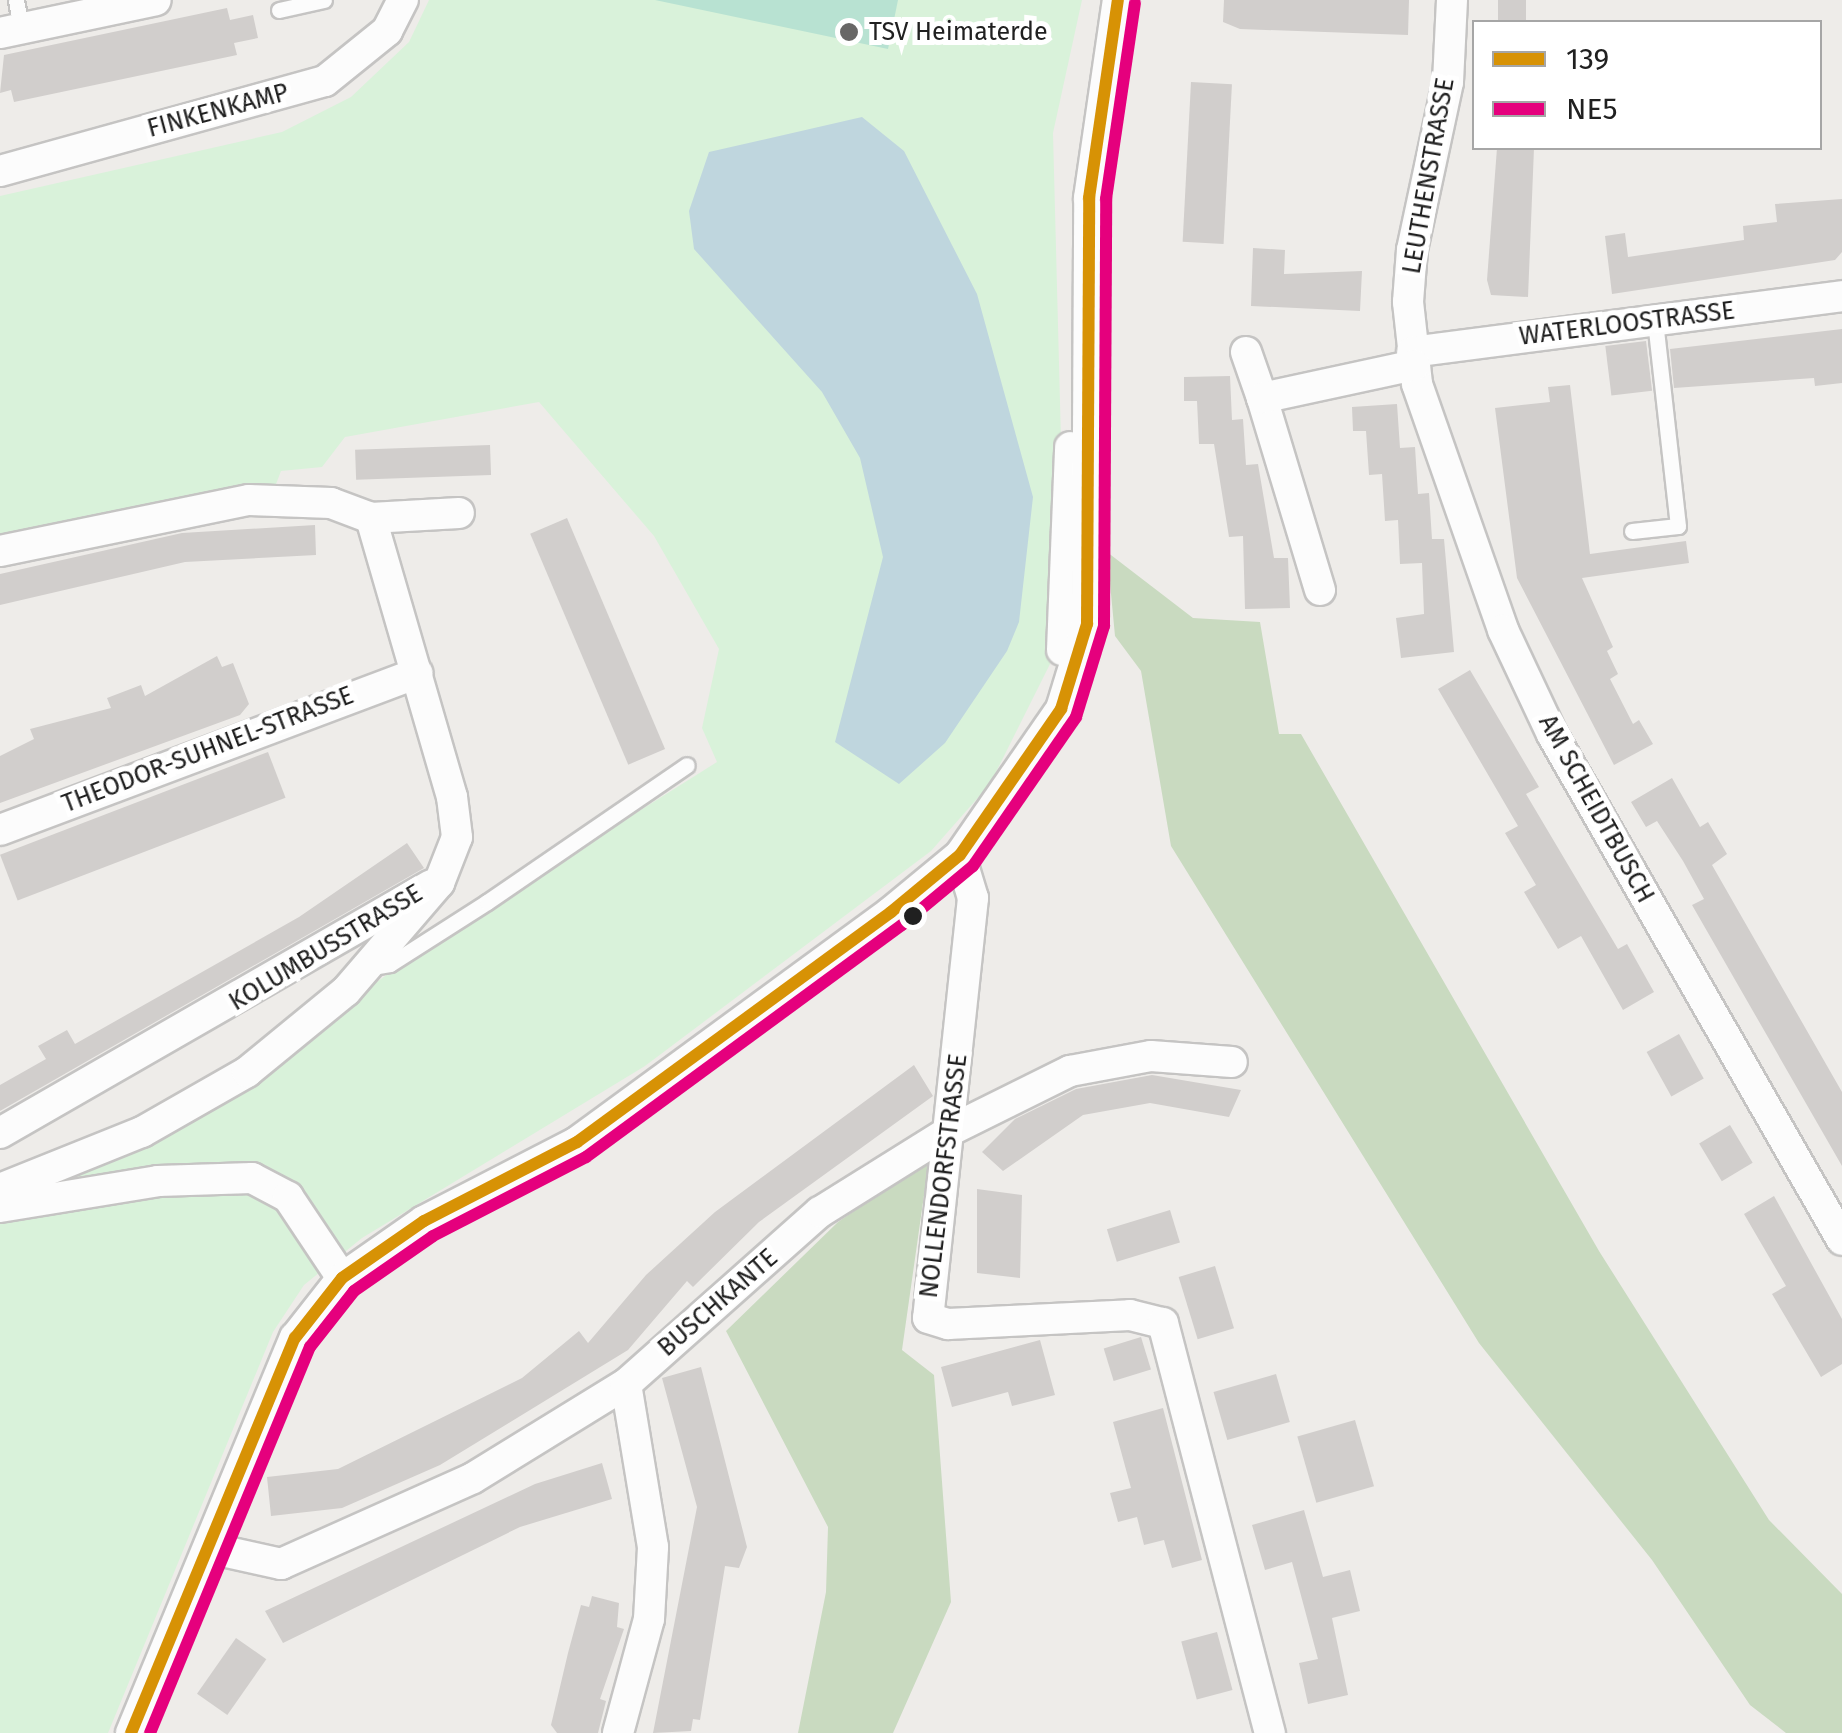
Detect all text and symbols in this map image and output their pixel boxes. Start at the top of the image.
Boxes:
place label: TSV Heimaterde [869,17,1048,47]
legend [1472,20,1822,150]
marker: TSV Heimaterde [838,21,860,43]
text: 139 [1566,41,1609,77]
street label: LEUTHENSTRASSE [1397,76,1461,276]
street label: FINKENKAMP [144,78,292,144]
text: NE5 [1566,91,1618,127]
street label: WATERLOOSTRASSE [1518,296,1736,352]
street label: THEODOR-SUHNEL-STRASSE [58,680,358,820]
street label: AM SCHEIDTBUSCH [1532,710,1660,908]
street label: KOLUMBUSSTRASSE [224,878,428,1018]
unlabelled marker [903,906,923,926]
street label: NOLLENDORFSTRASSE [914,1052,974,1300]
street label: BUSCHKANTE [652,1243,784,1363]

